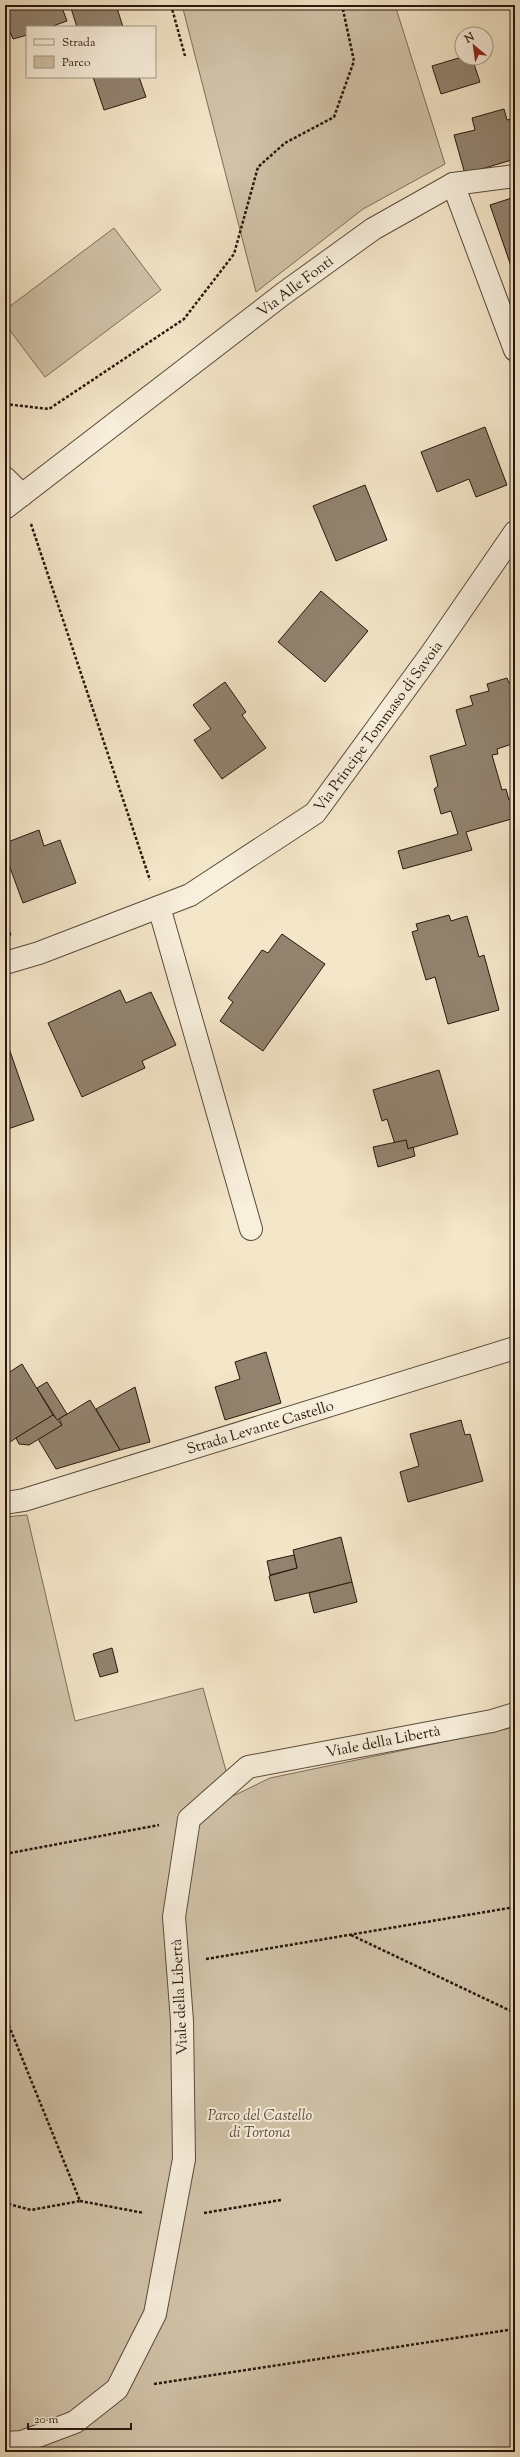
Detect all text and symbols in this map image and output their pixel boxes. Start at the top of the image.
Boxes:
legend [26,26,156,78]
north arrow [454,26,494,66]
text: N [461,29,478,48]
text: Strada [62,34,96,52]
text: Parco [62,54,91,72]
street label: Via Alle Fonti [253,252,338,323]
street label: Via Principe Tommaso di Savoia [310,637,449,817]
street label: Strada Levante Castello [184,1396,337,1461]
street label: Viale della Libertà [324,1721,442,1764]
street label: Viale della Libertà [167,1938,194,2056]
park label: Parco del Castello di Tortona [208,2106,313,2144]
scale bar [28,2405,131,2431]
text: 20 m [34,2411,59,2429]

